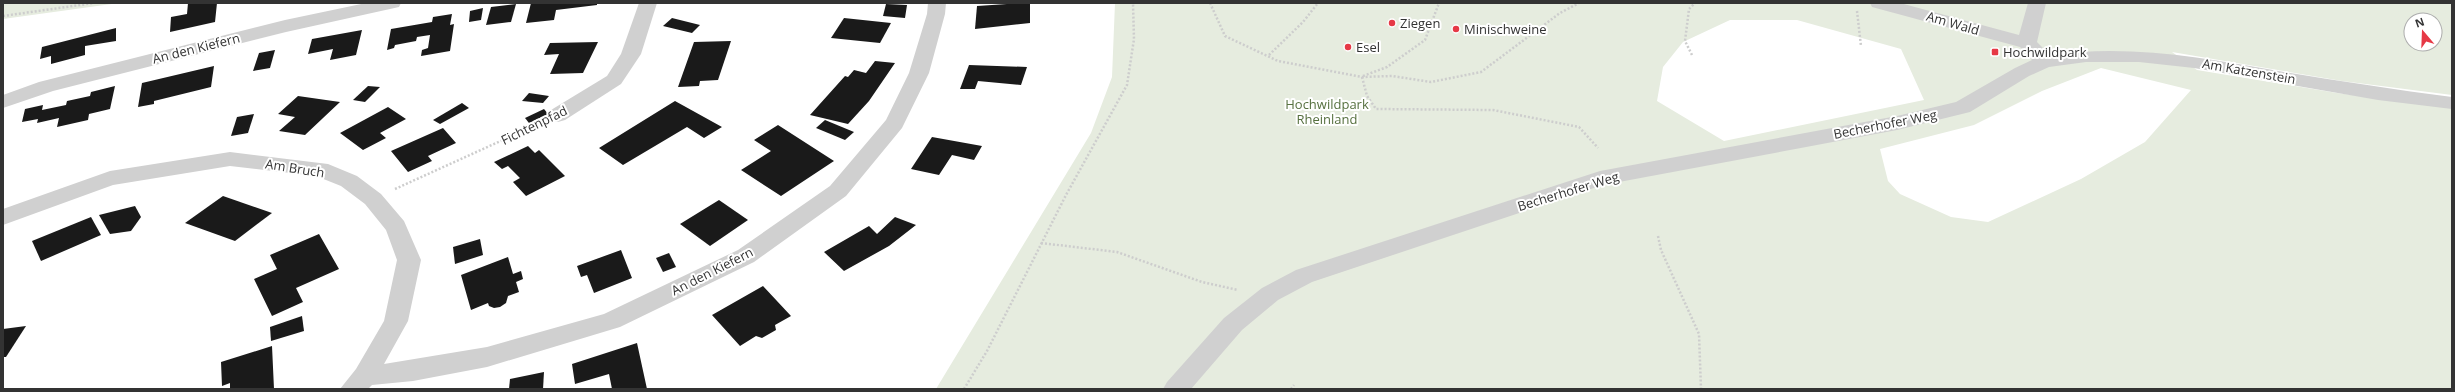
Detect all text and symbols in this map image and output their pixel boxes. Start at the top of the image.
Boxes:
street label: Am Wald [1925,7,1981,39]
north arrow [2403,12,2443,52]
place label: Ziegen [1400,14,1440,32]
text: N [2413,14,2426,31]
marker: Ziegen [1387,18,1397,28]
place label: Minischweine [1464,20,1547,38]
marker: Minischweine [1451,24,1461,34]
street label: An den Kiefern [150,28,242,68]
place label: Esel [1356,38,1380,56]
marker: Esel [1343,42,1353,52]
place label: Hochwildpark [2003,43,2087,61]
marker: Hochwildpark [1990,47,2000,57]
street label: Am Katzenstein [2201,54,2297,88]
park label: Hochwildpark Rheinland [1285,95,1369,128]
street label: Fichtenpfad [498,101,570,149]
street label: Becherhofer Weg [1832,105,1938,143]
street label: Am Bruch [264,154,326,182]
street label: Becherhofer Weg [1515,167,1621,215]
street label: An den Kiefern [668,243,756,299]

